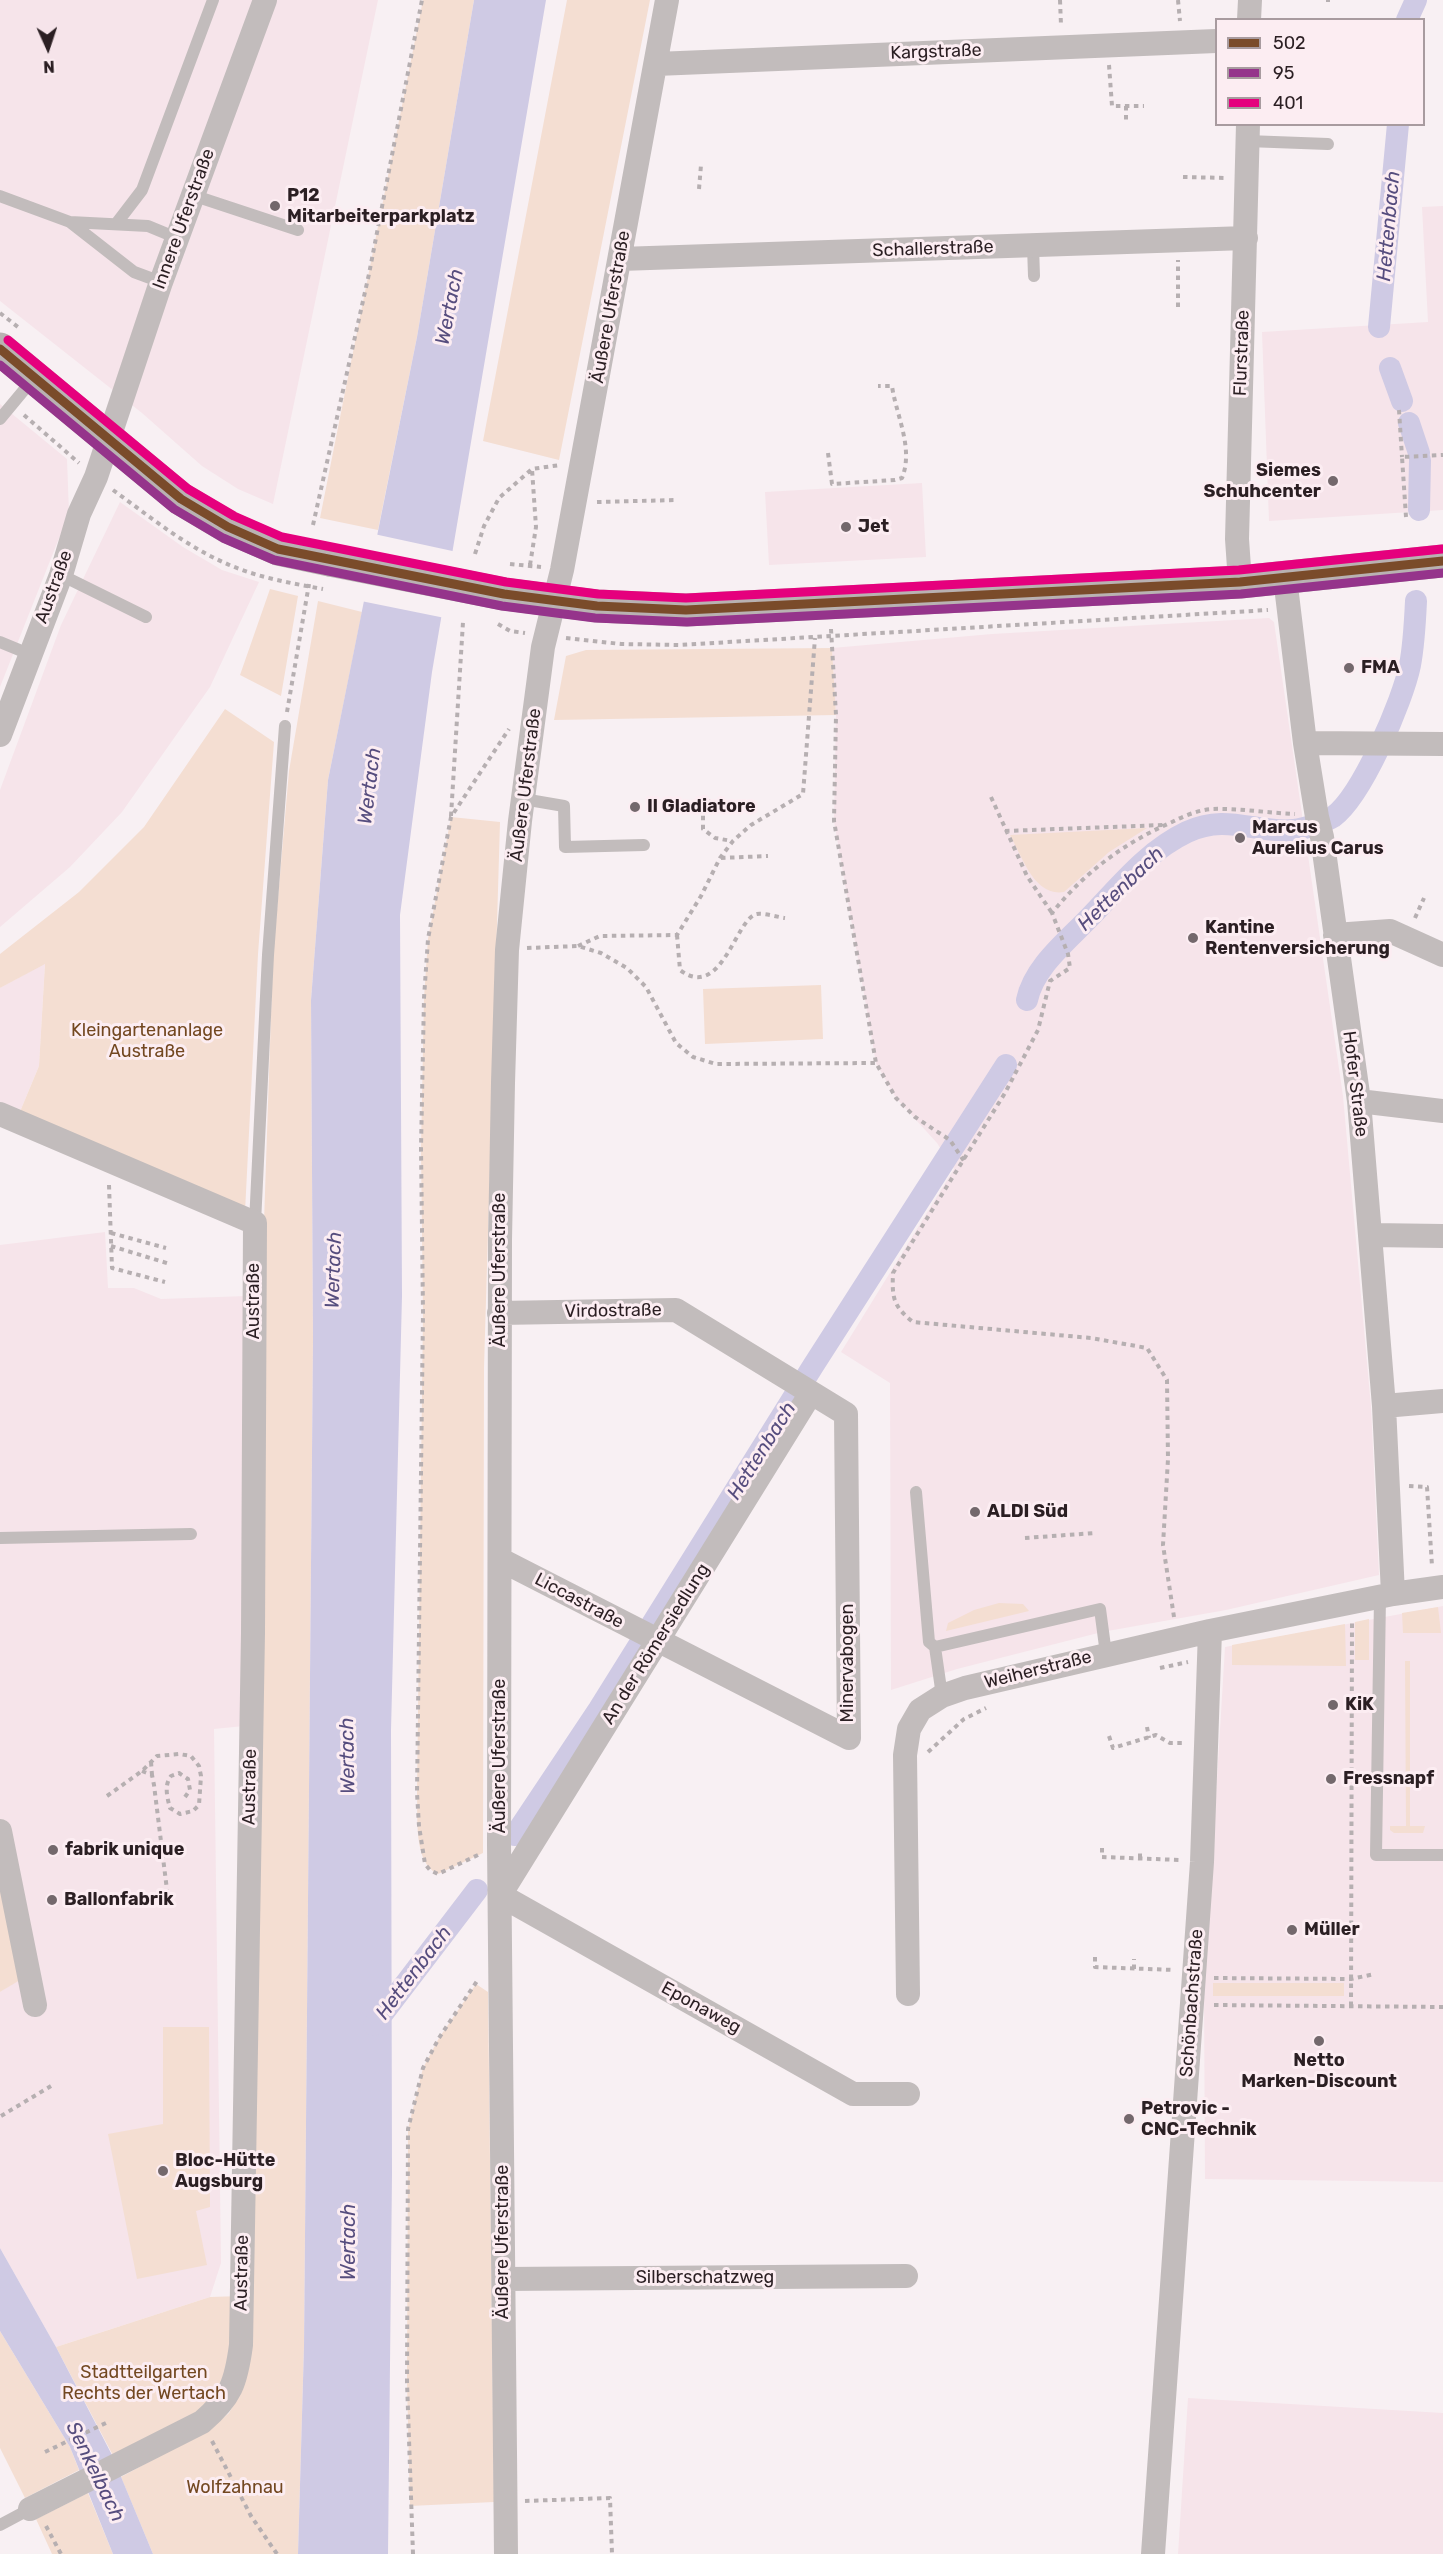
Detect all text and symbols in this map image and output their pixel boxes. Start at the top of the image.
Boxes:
north arrow [18,18,78,78]
legend [1215,18,1425,126]
text: 502 [1273,32,1306,54]
street label: Kargstraße [890,40,982,64]
text: N [43,57,55,76]
text: 95 [1273,62,1294,84]
text: 401 [1273,92,1303,114]
street label: Innere Uferstraße [149,146,219,292]
water label: Hettenbach [1372,170,1406,282]
place label: P12 Mitarbeiterparkplatz [287,185,475,228]
marker: P12 Mitarbeiterparkplatz [268,199,282,213]
street label: Äußere Uferstraße [587,229,635,385]
street label: Schallerstraße [872,236,994,262]
water label: Wertach [431,267,469,347]
street label: Flurstraße [1230,310,1254,396]
place label: Siemes Schuhcenter [1203,460,1321,502]
marker: Siemes Schuhcenter [1326,474,1340,488]
place label: Jet [858,516,889,538]
marker: Jet [839,520,853,534]
street label: Austraße [31,547,77,627]
place label: FMA [1361,657,1400,679]
marker: FMA [1342,661,1356,675]
street label: Äußere Uferstraße [506,707,546,863]
water label: Wertach [353,746,387,826]
place label: Il Gladiatore [647,796,756,818]
marker: Il Gladiatore [628,800,642,814]
place label: Marcus Aurelius Carus [1252,817,1384,860]
marker: Marcus Aurelius Carus [1233,831,1247,845]
water label: Hettenbach [1073,842,1169,936]
place label: Kantine Rentenversicherung [1205,917,1390,960]
marker: Kantine Rentenversicherung [1186,931,1200,945]
park label: Kleingartenanlage Austraße [71,1020,223,1062]
street label: Hofer Straße [1338,1030,1372,1138]
street label: Äußere Uferstraße [489,1193,511,1347]
water label: Wertach [321,1231,347,1309]
street label: Austraße [243,1263,265,1339]
street label: Virdostraße [564,1299,662,1323]
water label: Hettenbach [722,1398,802,1504]
place label: ALDI Süd [987,1501,1068,1523]
marker: ALDI Süd [968,1505,982,1519]
street label: An der Römersiedlung [598,1560,714,1728]
street label: Liccastraße [531,1569,627,1633]
street label: Minervabogen [837,1604,859,1722]
street label: Weiherstraße [982,1646,1094,1694]
street label: Äußere Uferstraße [489,1679,511,1833]
place label: KiK [1345,1694,1374,1716]
marker: KiK [1326,1698,1340,1712]
water label: Wertach [335,1717,361,1795]
street label: Austraße [239,1749,261,1825]
place label: Fressnapf [1343,1768,1434,1790]
marker: Fressnapf [1324,1772,1338,1786]
place label: fabrik unique [65,1839,184,1861]
marker: fabrik unique [46,1843,60,1857]
place label: Ballonfabrik [64,1889,174,1911]
marker: Ballonfabrik [45,1893,59,1907]
place label: Müller [1304,1919,1360,1941]
water label: Hettenbach [371,1922,457,2024]
marker: Müller [1285,1923,1299,1937]
street label: Schönbachstraße [1176,1928,1208,2078]
street label: Eponaweg [657,1977,745,2039]
marker: Netto Marken-Discount [1312,2034,1326,2048]
place label: Netto Marken-Discount [1241,2050,1397,2092]
place label: Petrovic - CNC-Technik [1141,2098,1257,2140]
marker: Petrovic - CNC-Technik [1122,2112,1136,2126]
place label: Bloc-Hütte Augsburg [175,2150,275,2192]
marker: Bloc-Hütte Augsburg [156,2164,170,2178]
street label: Äußere Uferstraße [492,2165,514,2319]
water label: Wertach [337,2204,361,2280]
street label: Austraße [231,2235,253,2311]
street label: Silberschatzweg [636,2267,774,2289]
park label: Stadtteilgarten Rechts der Wertach [62,2362,226,2404]
water label: Senkelbach [60,2418,130,2526]
park label: Wolfzahnau [186,2477,284,2499]

